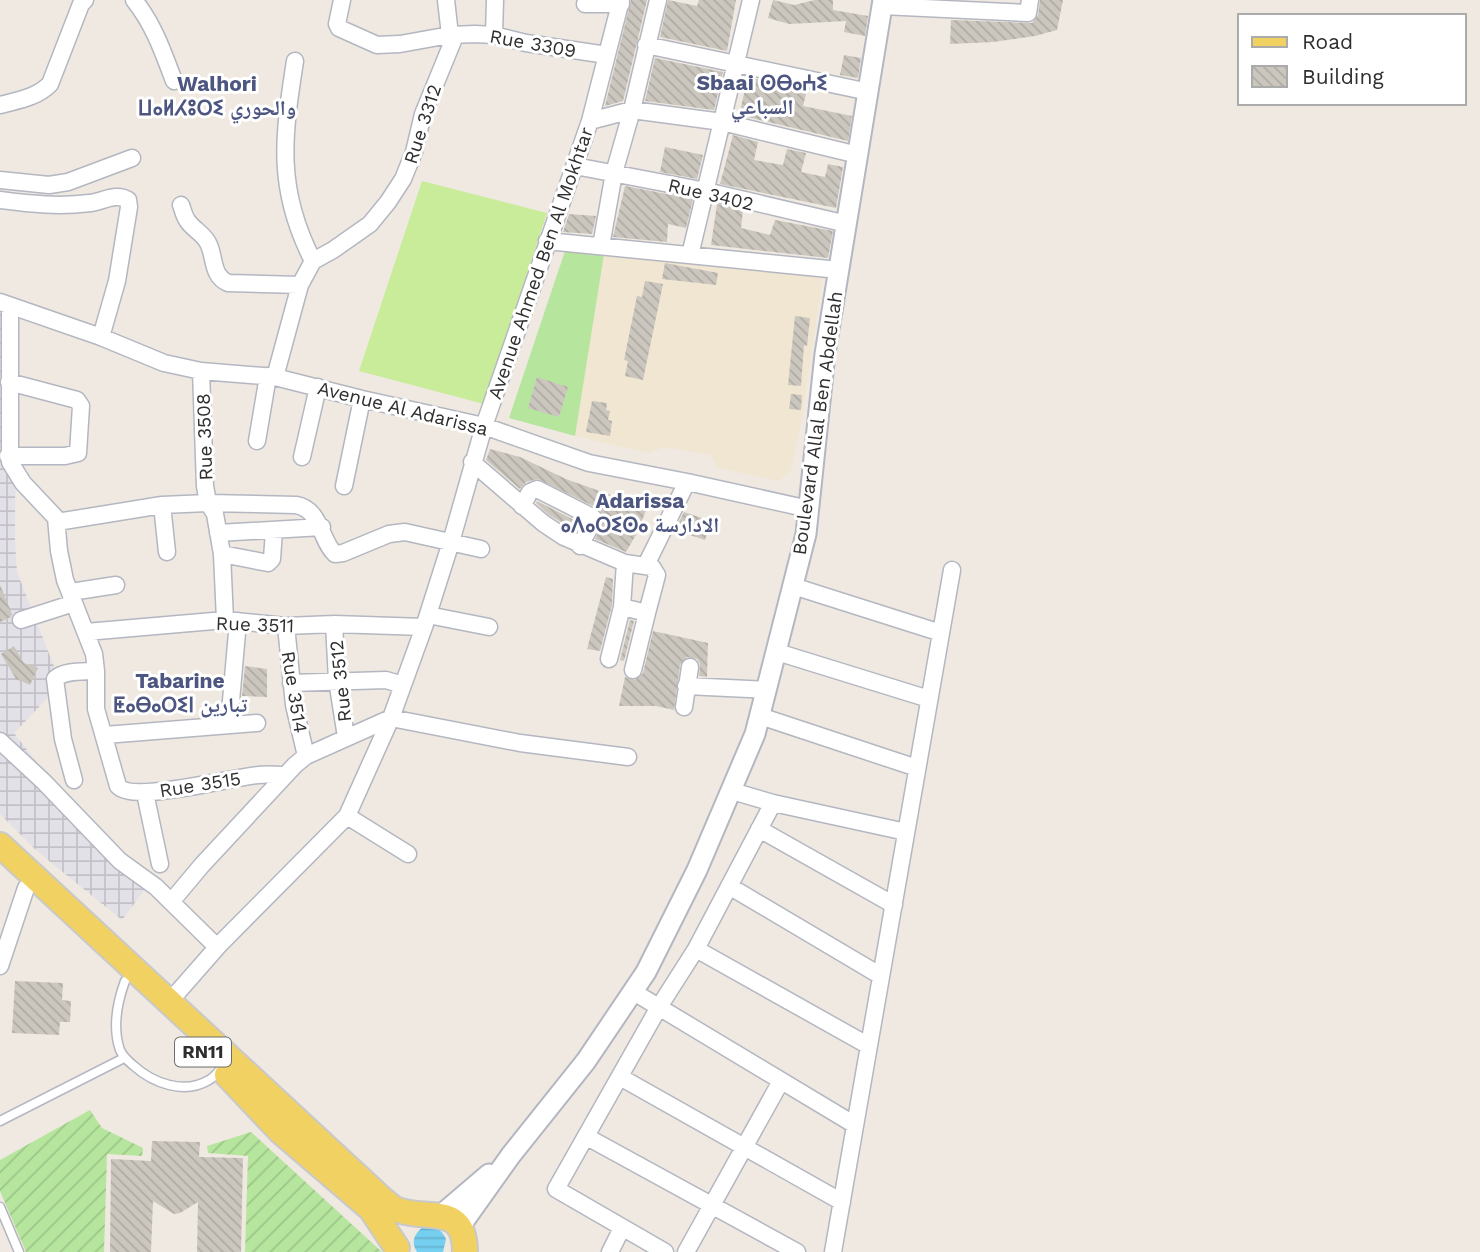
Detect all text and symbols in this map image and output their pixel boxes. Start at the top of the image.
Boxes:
legend [1238,14,1466,105]
street label: Rue 3309 [488,25,578,62]
text: Road [1302,29,1353,54]
text: Building [1302,64,1384,89]
district label: Sbaai ⵙⴱⴰⵄⵉ السباعي [696,70,828,123]
district label: Walhori ⵡⴰⵍⵃⵓⵔⵉ والحوري [138,71,296,124]
street label: Rue 3312 [399,81,446,167]
street label: Avenue Ahmed Ben Al Mokhtar [483,124,598,402]
street label: Rue 3402 [666,173,756,215]
street label: Boulevard Allal Ben Abdellah [788,290,847,557]
street label: Avenue Al Adarissa [315,376,491,441]
street label: Rue 3508 [191,393,218,481]
district label: Adarissa ⴰⴷⴰⵔⵉⵙⴰ الادارسة [561,488,719,537]
street label: Rue 3511 [215,612,295,637]
street label: Rue 3512 [325,639,356,723]
street label: Rue 3514 [277,649,312,735]
district label: Tabarine ⵟⴰⴱⴰⵔⵉⵏ تبارين [113,668,248,718]
street label: Rue 3515 [158,767,242,802]
road number: RN11 [175,1037,231,1066]

